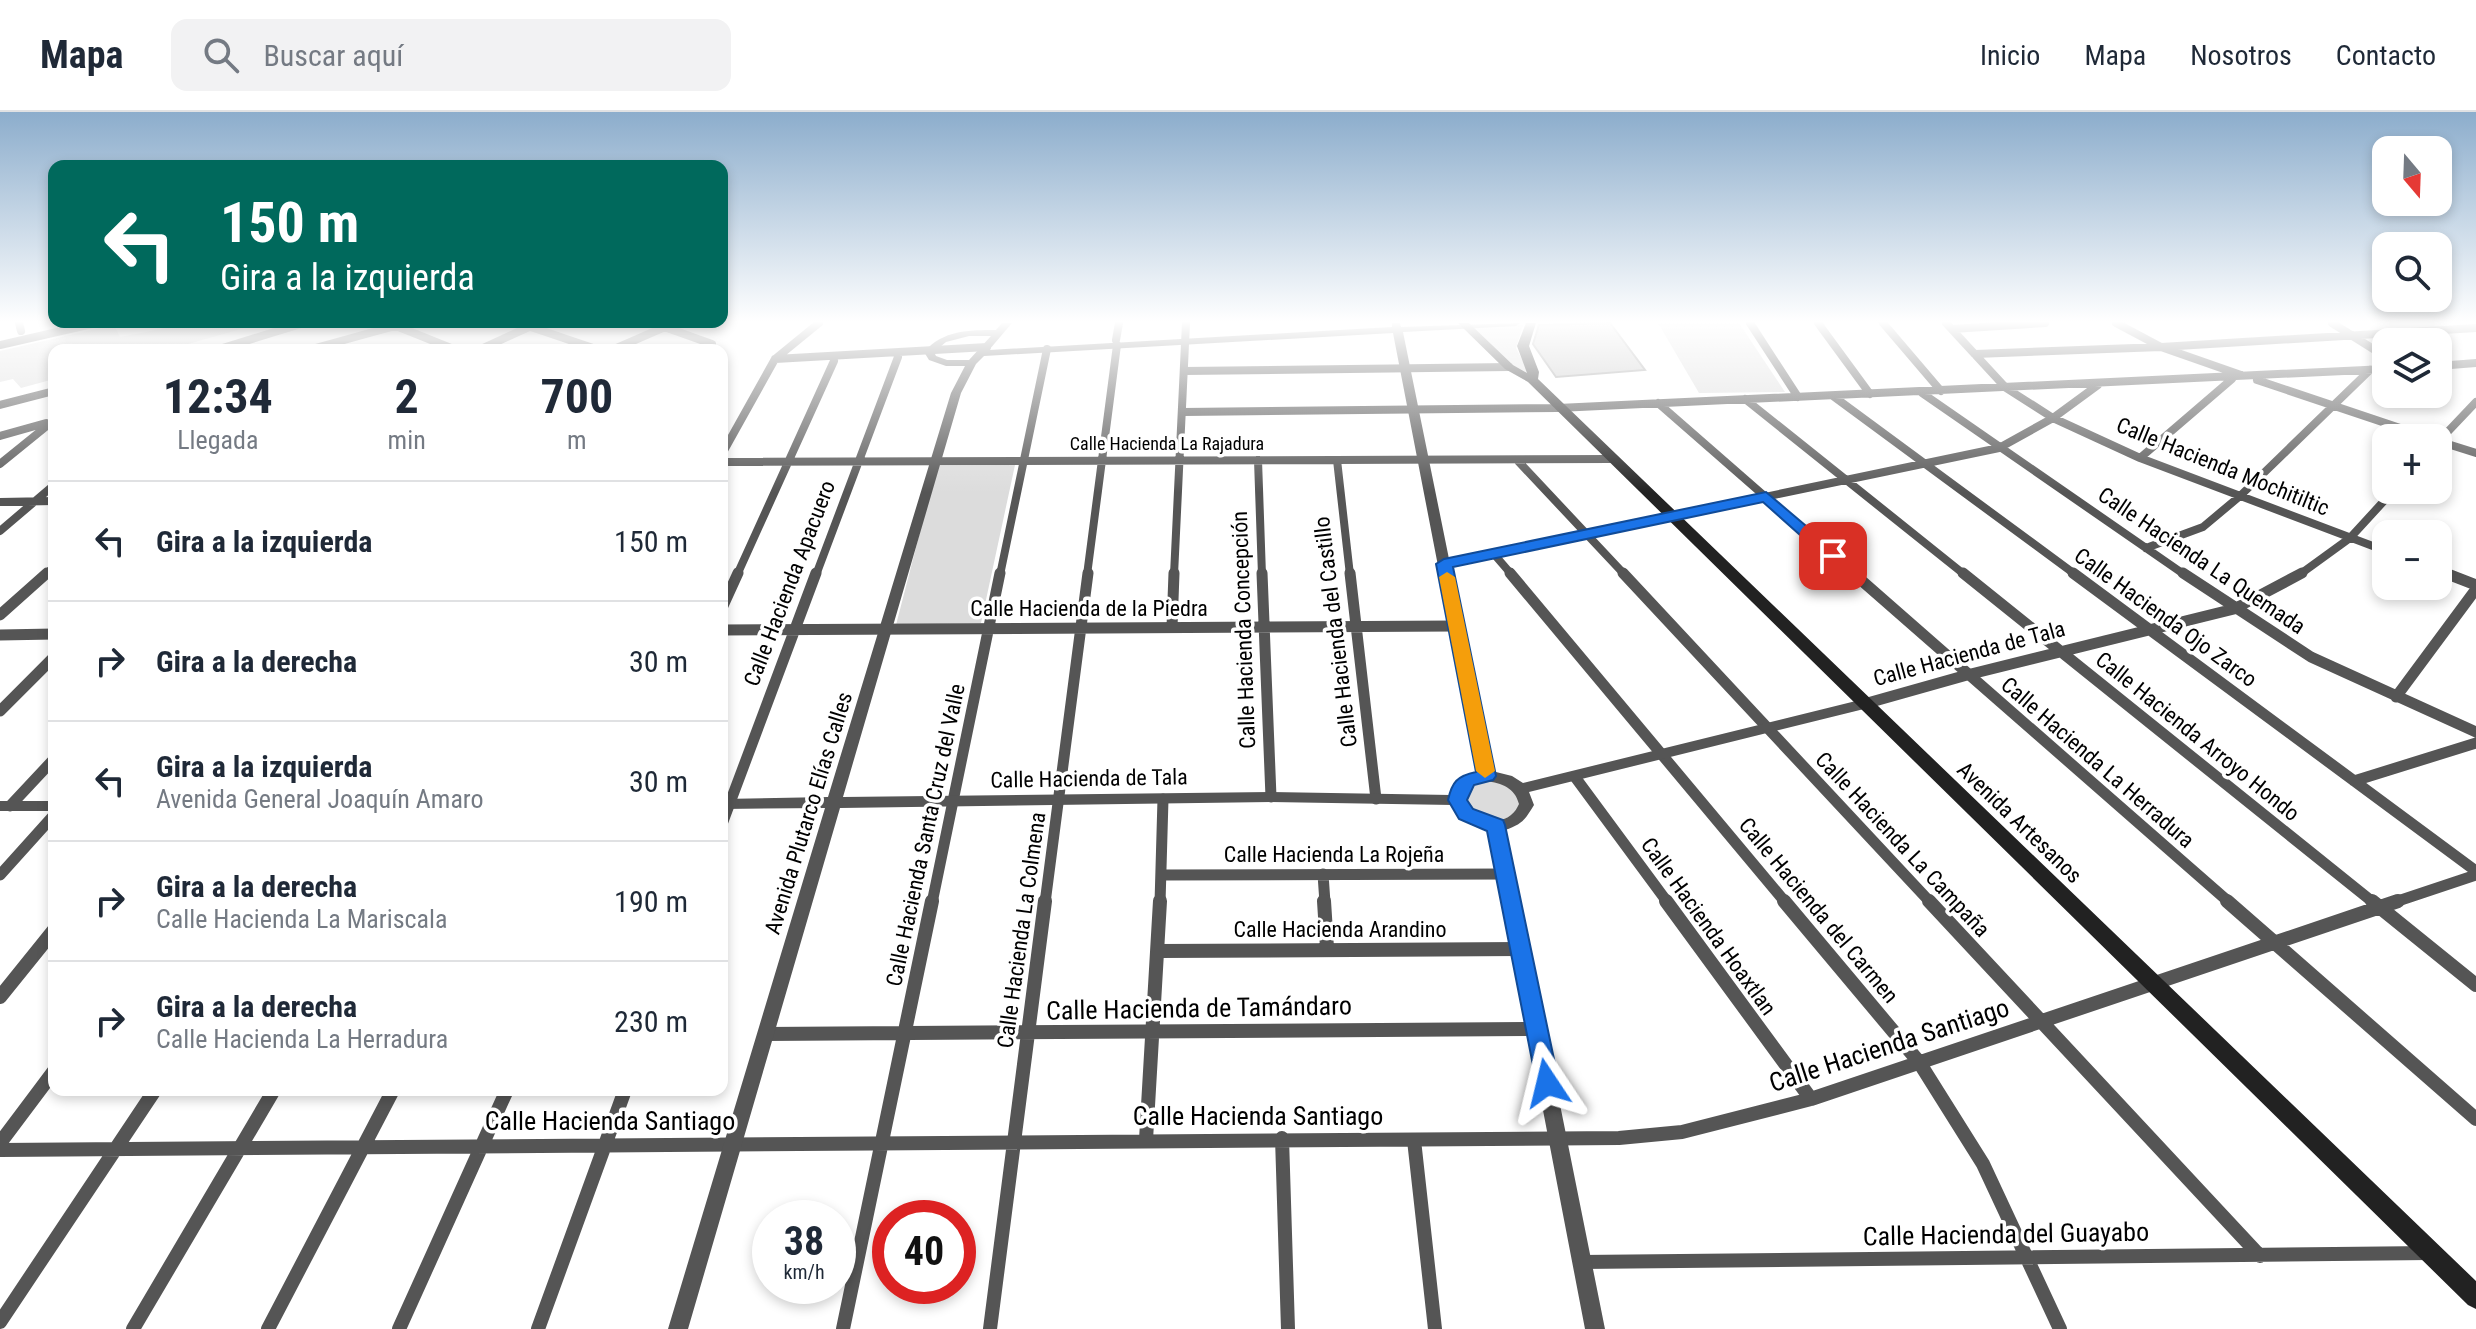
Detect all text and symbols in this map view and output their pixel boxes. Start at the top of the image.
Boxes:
search box [171,19,731,91]
text: Mapa [40,33,123,77]
icon: search [199,33,243,77]
text: Buscar aquí [263,38,403,73]
text: Inicio [1980,39,2040,72]
text: Mapa [2084,39,2146,72]
text: Nosotros [2190,39,2292,72]
text: Contacto [2336,39,2436,72]
north arrow [2372,136,2452,216]
map controls [2372,136,2452,600]
text: 150 m [220,190,359,256]
icon: left [88,192,192,296]
button: search [2372,232,2452,312]
text: Gira a la izquierda [220,257,475,299]
button: layers [2372,328,2452,408]
text: 12:34 [163,368,273,425]
text: 2 [395,368,419,425]
text: 700 [540,368,613,425]
street label: Calle Hacienda Mochitiltic [2113,412,2333,521]
button: + [2372,424,2452,504]
text: Llegada [177,425,258,455]
text: min [388,425,426,455]
text: m [567,425,587,455]
street label: Calle Hacienda La Rajadura [1070,433,1264,454]
street label: Calle Hacienda Apacuero [739,477,840,689]
street label: Calle Hacienda La Quemada [2094,482,2310,639]
street label: Calle Hacienda Concepción [1227,511,1260,749]
street label: Calle Hacienda del Castillo [1309,515,1362,749]
icon: left [88,519,132,563]
button: − [2372,520,2452,600]
pin [1799,522,1867,590]
text: Gira a la izquierda [156,524,372,559]
text: 150 m [614,524,688,559]
icon: arrive [1811,534,1855,578]
street label: Calle Hacienda Ojo Zarco [2070,543,2262,692]
street label: Calle Hacienda de la Piedra [970,596,1208,621]
street label: Calle Hacienda de Tala [1870,616,2068,691]
icon: right [88,639,132,683]
text: Gira a la derecha [156,644,357,679]
text: 30 m [629,644,688,679]
street label: Calle Hacienda Arroyo Hondo [2091,647,2304,826]
street label: Calle Hacienda La Herradura [1996,672,2199,853]
street label: Calle Hacienda Santa Cruz del Valle [881,682,970,989]
street label: Avenida Plutarco Elías Calles [760,689,857,937]
street label: Calle Hacienda La Campaña [1810,747,1995,942]
text: Gira a la izquierda [156,749,372,784]
street label: Avenida Artesanos [1952,757,2087,888]
icon: left [88,759,132,803]
text: 30 m [629,764,688,799]
street label: Calle Hacienda de Tala [990,764,1188,793]
text: Avenida General Joaquín Amaro [156,784,484,814]
street label: Calle Hacienda La Colmena [993,810,1050,1050]
street label: Calle Hacienda del Carmen [1734,813,1903,1008]
street label: Calle Hacienda Hoaxtlan [1636,833,1781,1020]
street label: Calle Hacienda La Rojeña [1224,842,1444,867]
text: Gira a la derecha [156,869,357,904]
icon: right [88,879,132,923]
text: 190 m [614,884,688,919]
text: Calle Hacienda La Mariscala [156,904,447,934]
street label: Calle Hacienda Arandino [1233,917,1447,942]
text: Gira a la derecha [156,989,357,1024]
street label: Calle Hacienda de Tamándaro [1046,990,1352,1026]
street label: Calle Hacienda Santiago [1765,992,2013,1098]
icon: right [88,999,132,1043]
text: 230 m [614,1004,688,1039]
text: Calle Hacienda La Herradura [156,1024,448,1054]
position arrow [1505,1041,1589,1125]
street label: Calle Hacienda Santiago [1133,1101,1383,1131]
street label: Calle Hacienda Santiago [485,1106,735,1136]
speed limit sign: 40 [872,1200,976,1304]
street label: Calle Hacienda del Guayabo [1863,1217,2149,1251]
text: 38 [784,1218,824,1265]
text: km/h [783,1260,825,1284]

